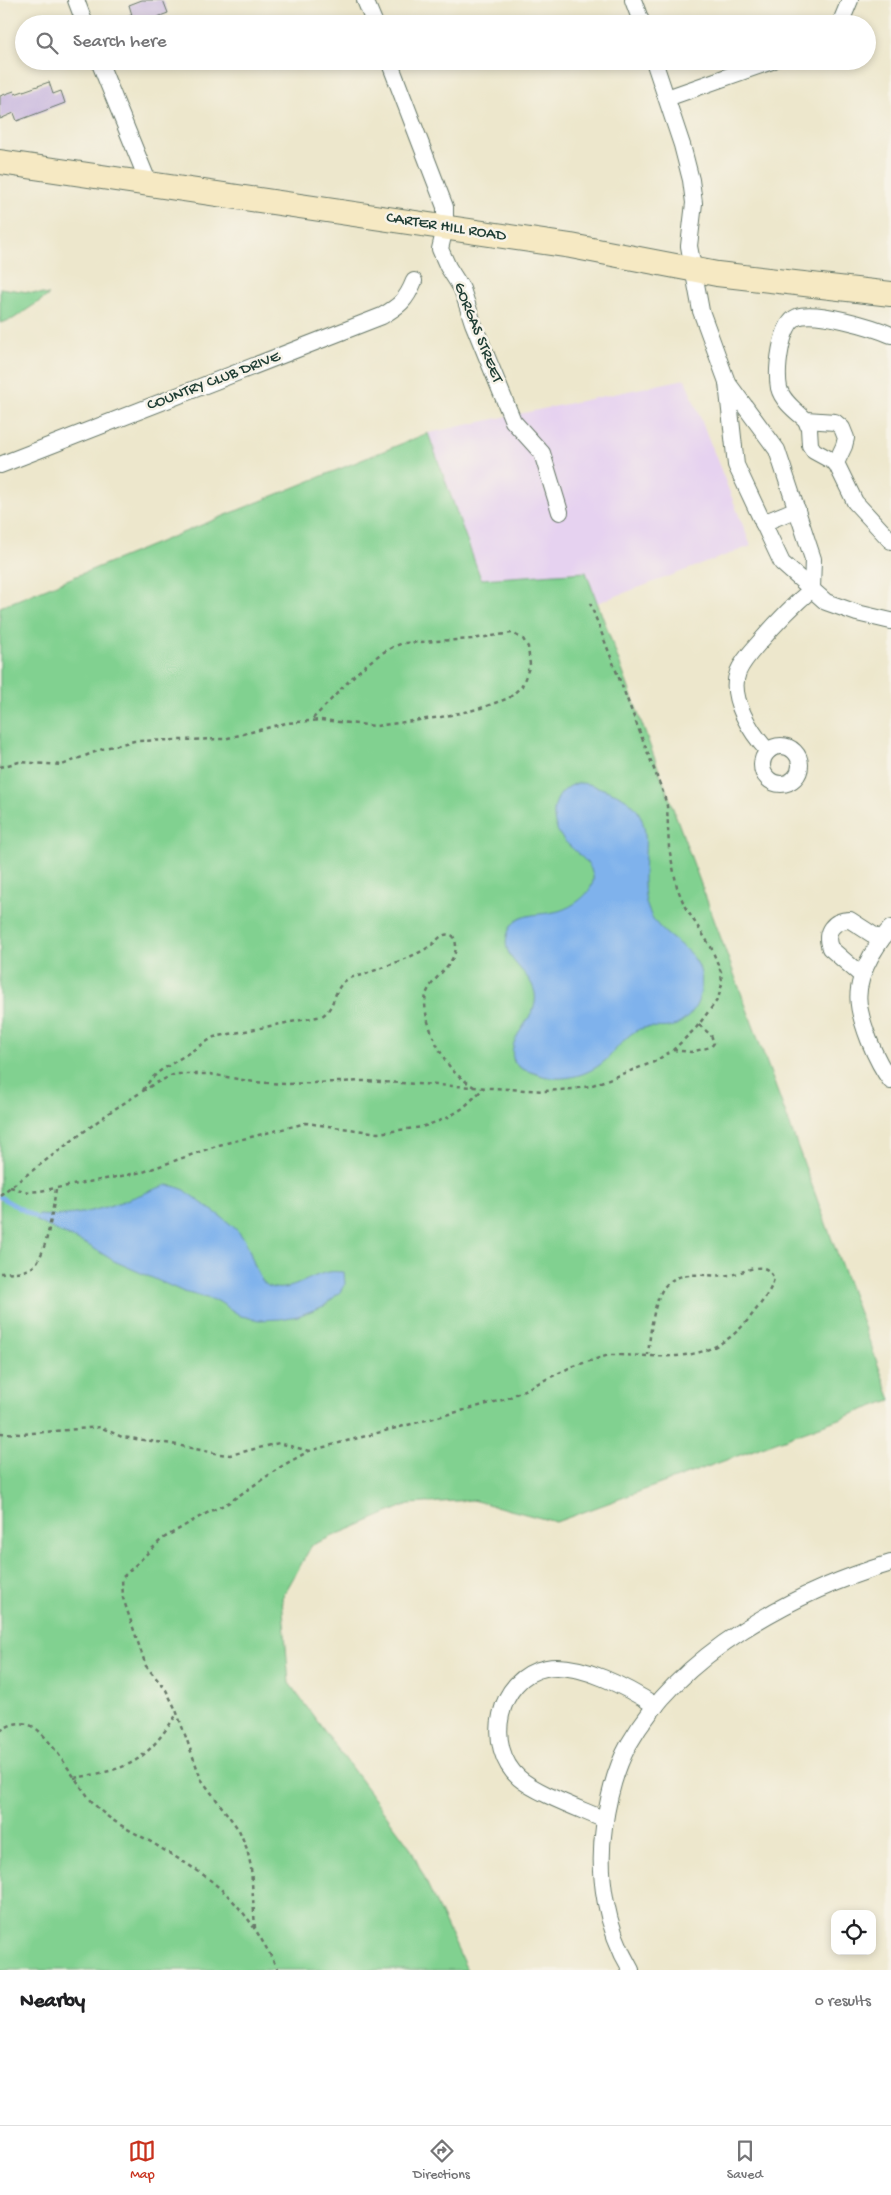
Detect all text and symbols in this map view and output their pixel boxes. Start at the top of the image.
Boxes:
search box [15,15,876,70]
icon: search [33,29,61,57]
text: Search here [73,31,167,54]
street label: CARTER HILL ROAD [385,209,508,247]
street label: GORGAS STREET [448,280,506,387]
street label: COUNTRY CLUB DRIVE [145,347,284,416]
map controls [831,1910,876,1955]
button: locate [831,1910,876,1955]
text: Nearby [20,1990,85,2015]
text: 0 results [815,1993,871,2012]
tab: Map [128,2137,156,2184]
tab: Directions [413,2137,470,2184]
tab: Saved [727,2137,763,2184]

